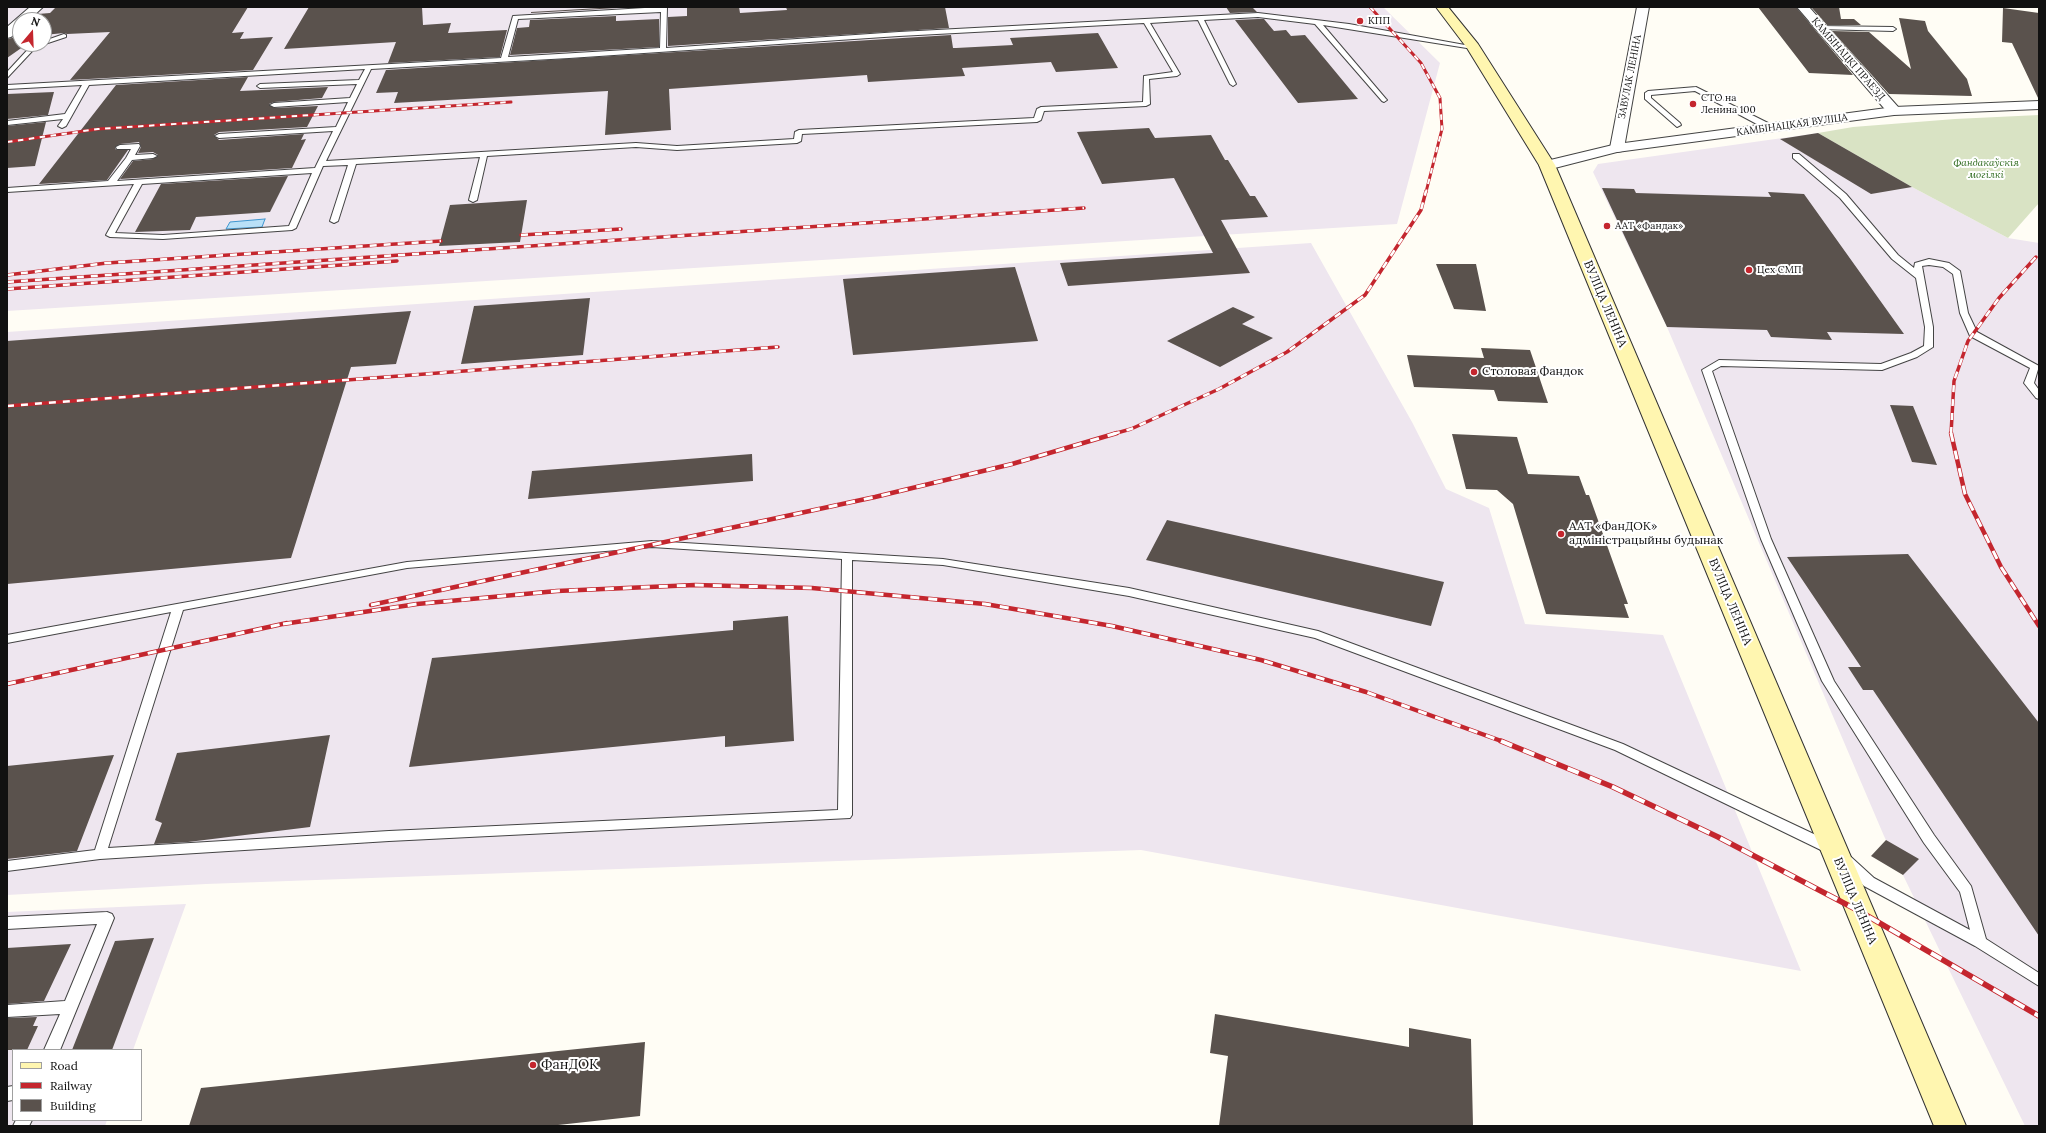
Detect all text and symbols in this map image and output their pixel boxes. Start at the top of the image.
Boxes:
north arrow [12,12,52,52]
text: N [29,14,42,30]
place label: КПП [1368,15,1390,27]
street label: КАМБІНАЦКІ ПРАЕЗД [1809,15,1887,103]
marker: КПП [1355,16,1365,26]
street label: ЗАВУЛАК ЛЕНІНА [1616,34,1644,120]
place label: СТО на Ленина 100 [1701,92,1756,116]
marker: СТО на Ленина 100 [1688,99,1698,109]
street label: КАМБІНАЦКАЯ ВУЛІЦА [1736,111,1848,139]
park label: Фандакаўскія могілкі [1953,157,2019,180]
place label: ААТ «Фандак» [1615,220,1683,232]
marker: ААТ «Фандак» [1602,221,1612,231]
street label: ВУЛІЦА ЛЕНІНА [1580,258,1630,350]
place label: Цех СМП [1757,264,1802,276]
marker: Цех СМП [1744,265,1754,275]
place label: Столовая Фандок [1482,365,1584,379]
marker: Столовая Фандок [1469,367,1479,377]
place label: ААТ «ФанДОК» адміністрацыйны будынак [1569,520,1723,548]
marker: ААТ «ФанДОК» адміністрацыйны будынак [1556,529,1566,539]
street label: ВУЛІЦА ЛЕНІНА [1705,556,1755,648]
street label: ВУЛІЦА ЛЕНІНА [1830,855,1880,947]
legend [12,1049,142,1121]
place label: ФанДОК [541,1057,599,1073]
text: Road [50,1058,78,1073]
marker: ФанДОК [528,1060,538,1070]
text: Railway [50,1078,92,1093]
text: Building [50,1098,96,1113]

